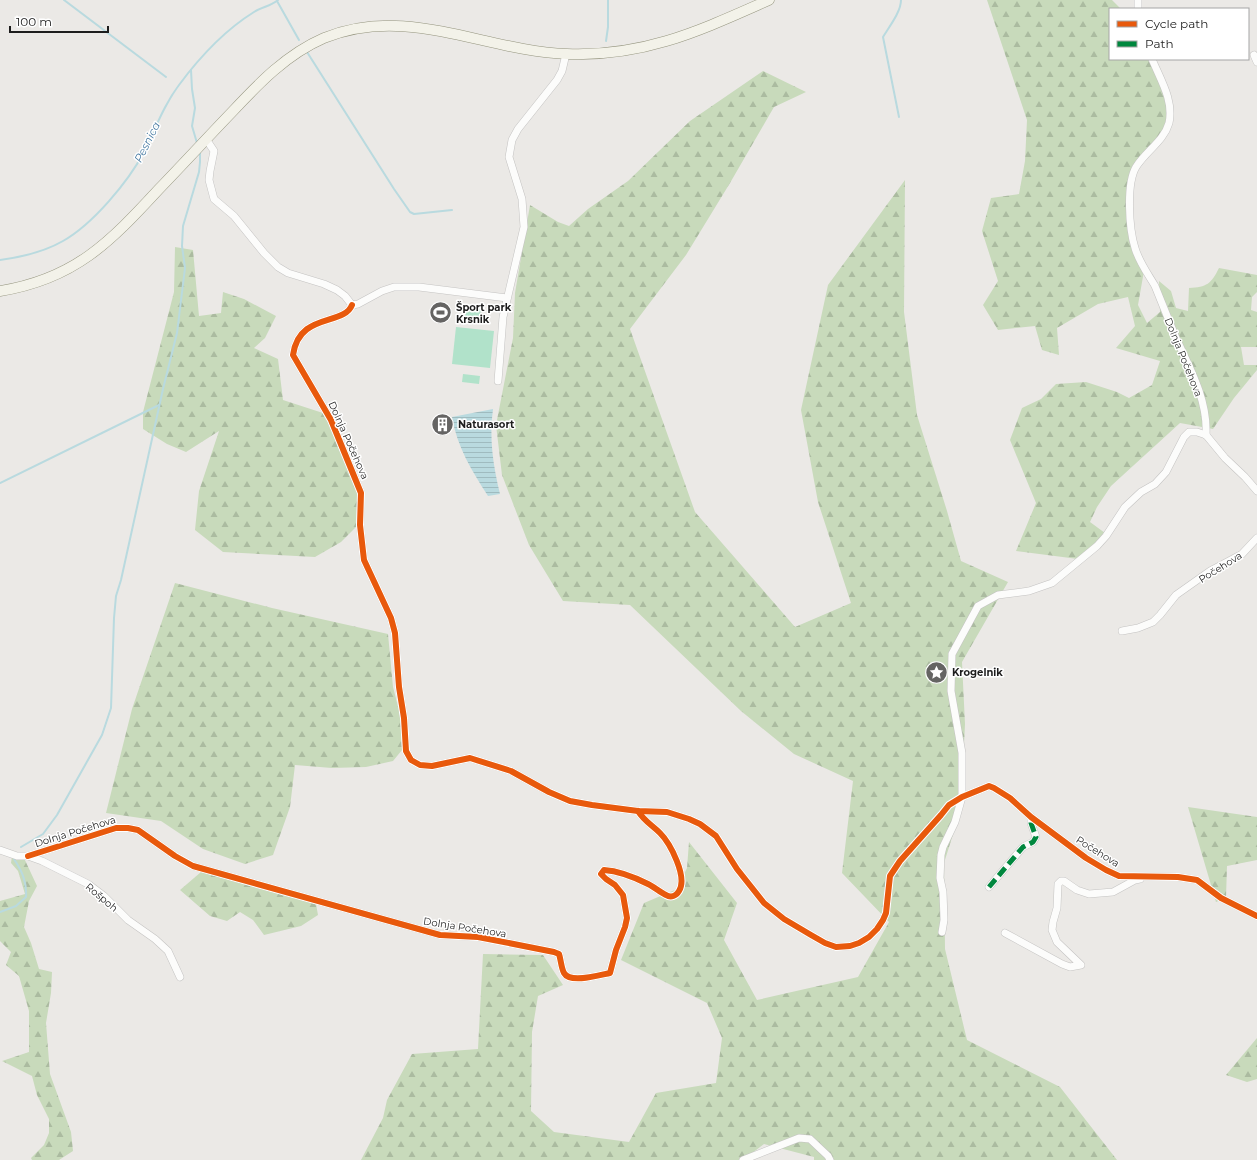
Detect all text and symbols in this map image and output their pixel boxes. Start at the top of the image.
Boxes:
scale bar [10,8,108,34]
legend [1109,8,1249,60]
text: 100 m [16,14,52,29]
text: Cycle path [1145,16,1208,31]
text: Path [1145,36,1174,51]
water label: Pesnica [131,119,163,165]
sports icon: Šport park Krsnik [428,300,454,326]
place label: Šport park Krsnik [456,301,512,326]
street label: Dolnja Počehova [1162,316,1205,399]
street label: Dolnja Počehova [325,399,372,481]
building icon: Naturasort [430,411,456,437]
place label: Naturasort [458,418,515,431]
street label: Počehova [1196,549,1244,586]
place icon: Krogelnik [924,659,950,685]
place label: Krogelnik [952,666,1003,679]
street label: Dolnja Počehova [33,813,117,850]
street label: Počehova [1074,833,1122,870]
street label: Rošpoh [83,880,120,915]
street label: Dolnja Počehova [422,914,507,940]

